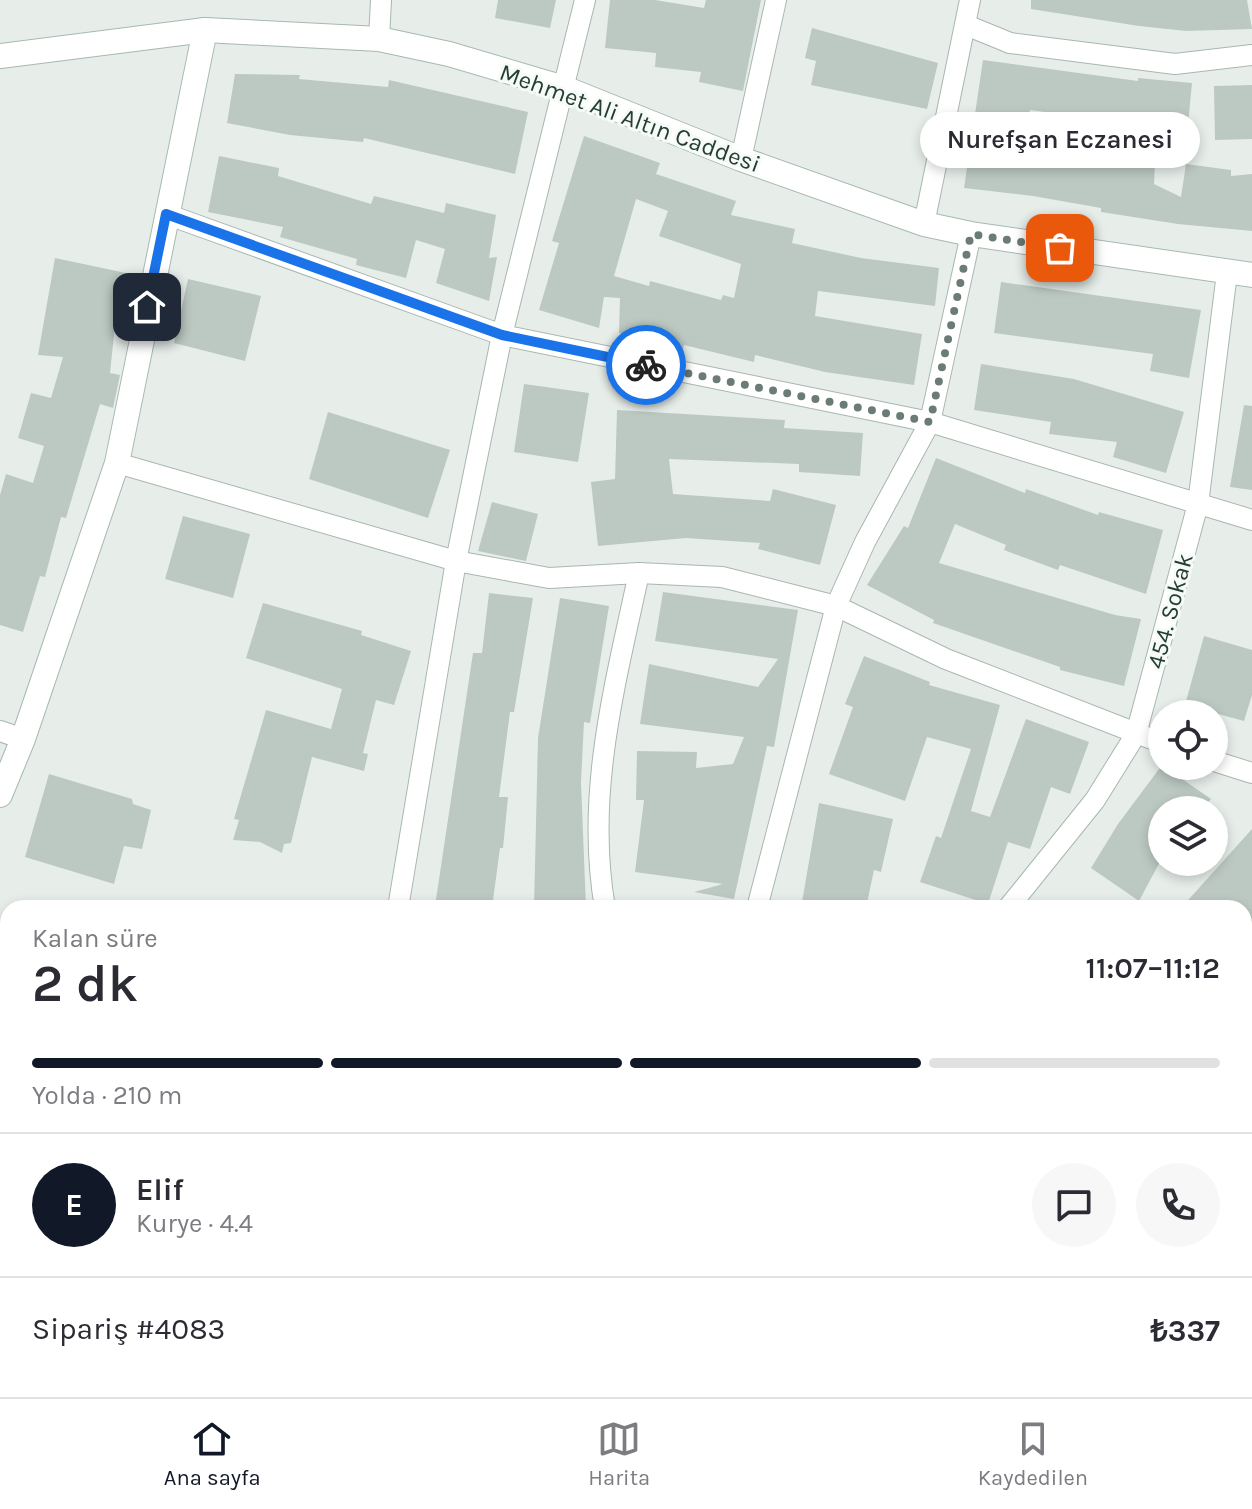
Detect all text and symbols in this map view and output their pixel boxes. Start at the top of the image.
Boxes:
street label: Mehmet Ali Altın Caddesi [496,58,764,178]
callout: Nurefşan Eczanesi [920,112,1200,168]
text: Nurefşan Eczanesi [947,124,1173,155]
pin [1026,214,1094,282]
icon: bag [1038,226,1082,270]
pin [113,273,181,341]
icon: home [125,285,169,329]
courier [606,325,686,405]
icon: bike [624,343,668,387]
street label: 454. Sokak [1141,550,1199,672]
map controls [1148,700,1228,876]
button: locate [1148,700,1228,780]
button: layers [1148,796,1228,876]
text: Kalan süre [32,923,158,954]
text: 11:07–11:12 [1085,950,1220,986]
text: 2 dk [32,953,138,1014]
text: Yolda · 210 m [32,1080,182,1111]
button: chat [1032,1163,1116,1247]
button: phone [1136,1163,1220,1247]
text: Elif [136,1172,184,1208]
text: E [65,1187,83,1223]
text: Kurye · 4.4 [136,1208,253,1239]
text: Sipariş #4083 [32,1311,225,1347]
text: ₺337 [1151,1313,1220,1349]
tab: Ana sayfa [164,1417,261,1491]
tab: Harita [588,1417,650,1491]
tab: Kaydedilen [978,1417,1088,1491]

